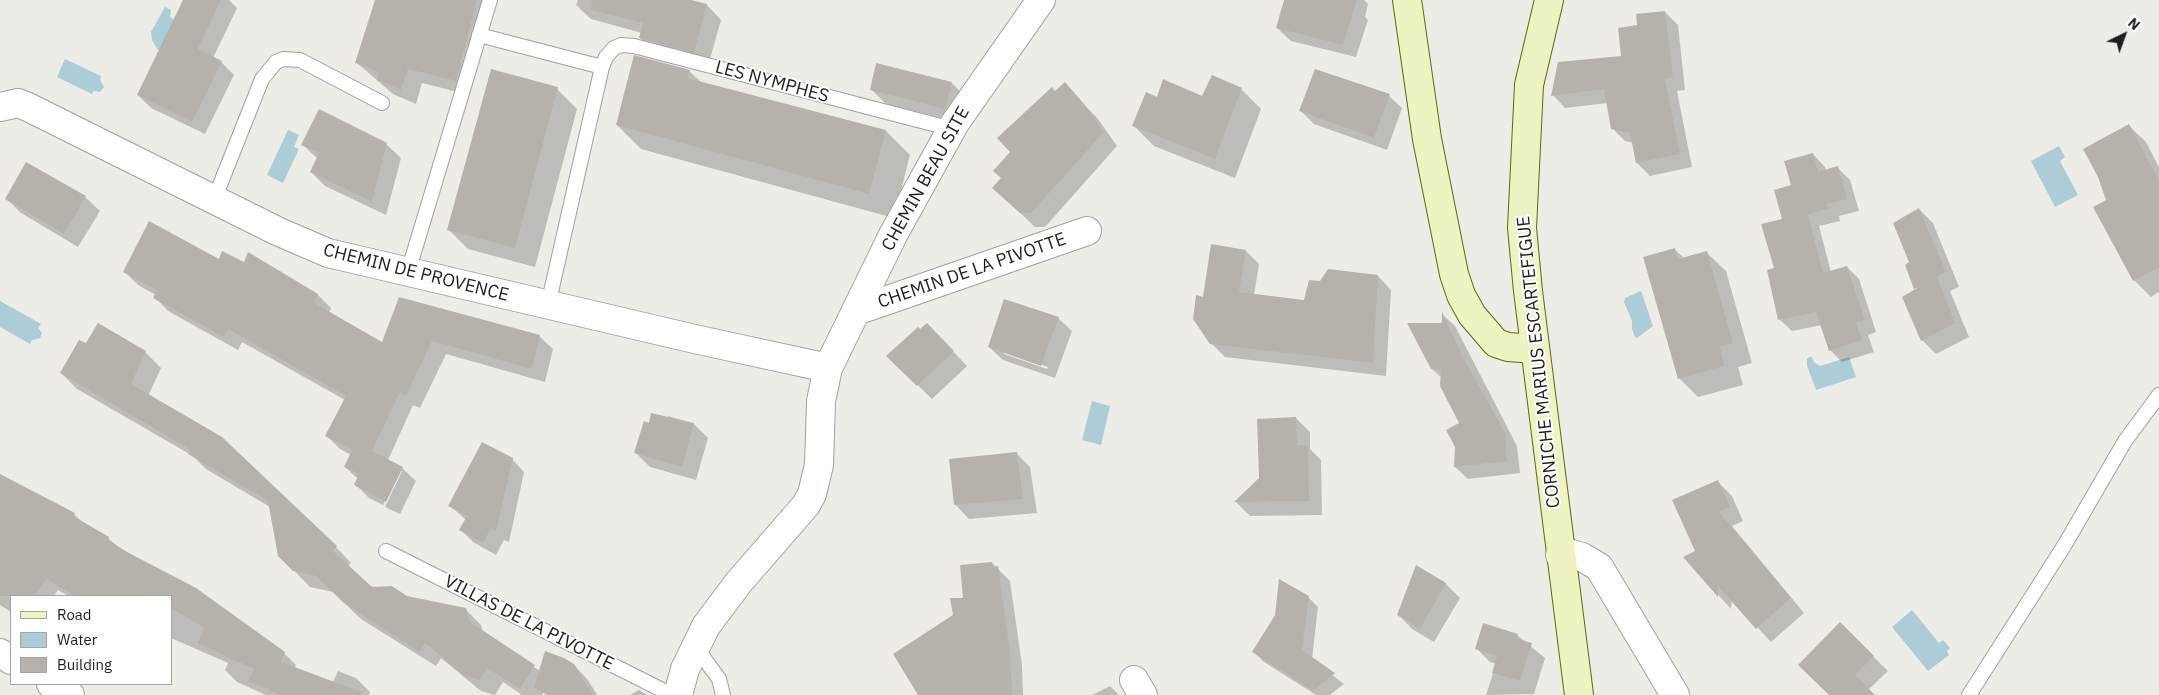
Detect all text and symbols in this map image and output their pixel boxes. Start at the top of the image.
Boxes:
north arrow [2099,10,2149,60]
text: N [2124,14,2144,34]
street label: LES NYMPHES [713,56,831,108]
street label: CHEMIN BEAU SITE [877,103,975,255]
street label: CORNICHE MARIUS ESCARTEFIGUE [1513,215,1565,509]
street label: CHEMIN DE LA PIVOTTE [875,229,1069,313]
street label: CHEMIN DE PROVENCE [321,239,511,307]
street label: VILLAS DE LA PIVOTTE [441,571,617,675]
legend [10,595,172,685]
text: Road [57,605,92,624]
text: Water [57,630,97,649]
text: Building [57,655,112,674]

